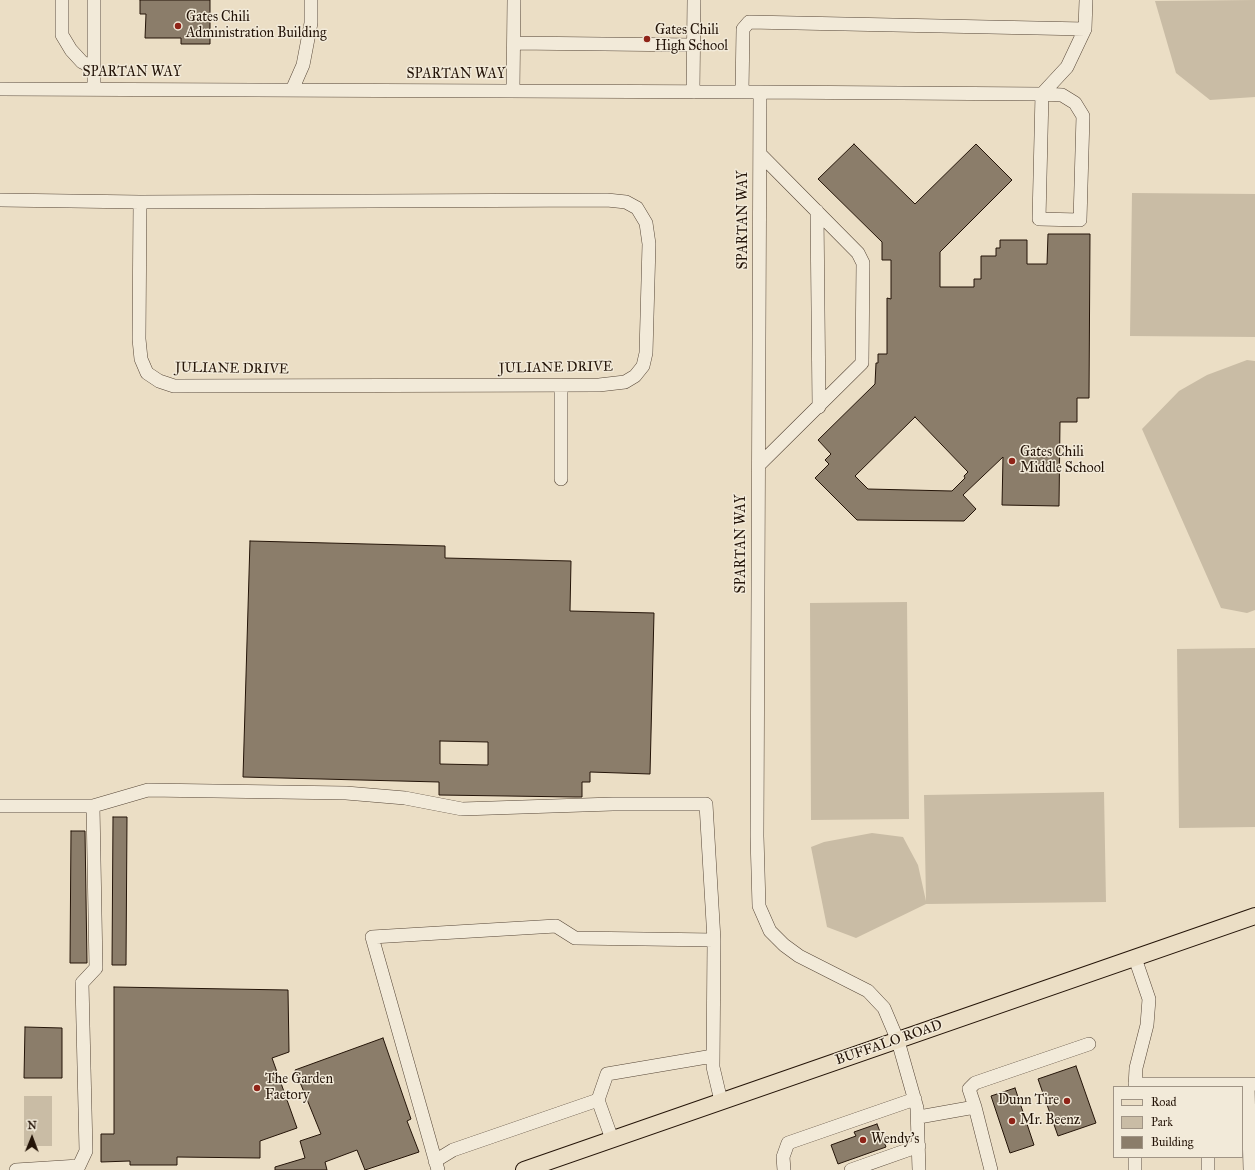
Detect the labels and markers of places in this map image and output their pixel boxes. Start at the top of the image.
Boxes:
place label: Gates Chili Administration Building [186,10,326,42]
marker: Gates Chili Administration Building [173,21,183,31]
place label: Gates Chili High School [655,23,728,56]
marker: Gates Chili High School [642,34,652,44]
place label: Gates Chili Middle School [1020,445,1105,478]
marker: Gates Chili Middle School [1007,456,1017,466]
place label: The Garden Factory [265,1072,333,1104]
marker: The Garden Factory [252,1083,262,1093]
place label: Dunn Tire [998,1093,1059,1109]
marker: Dunn Tire [1062,1096,1072,1106]
place label: Mr. Beenz [1020,1113,1080,1129]
marker: Mr. Beenz [1007,1116,1017,1126]
place label: Wendy's [871,1132,919,1148]
marker: Wendy's [858,1135,868,1145]

